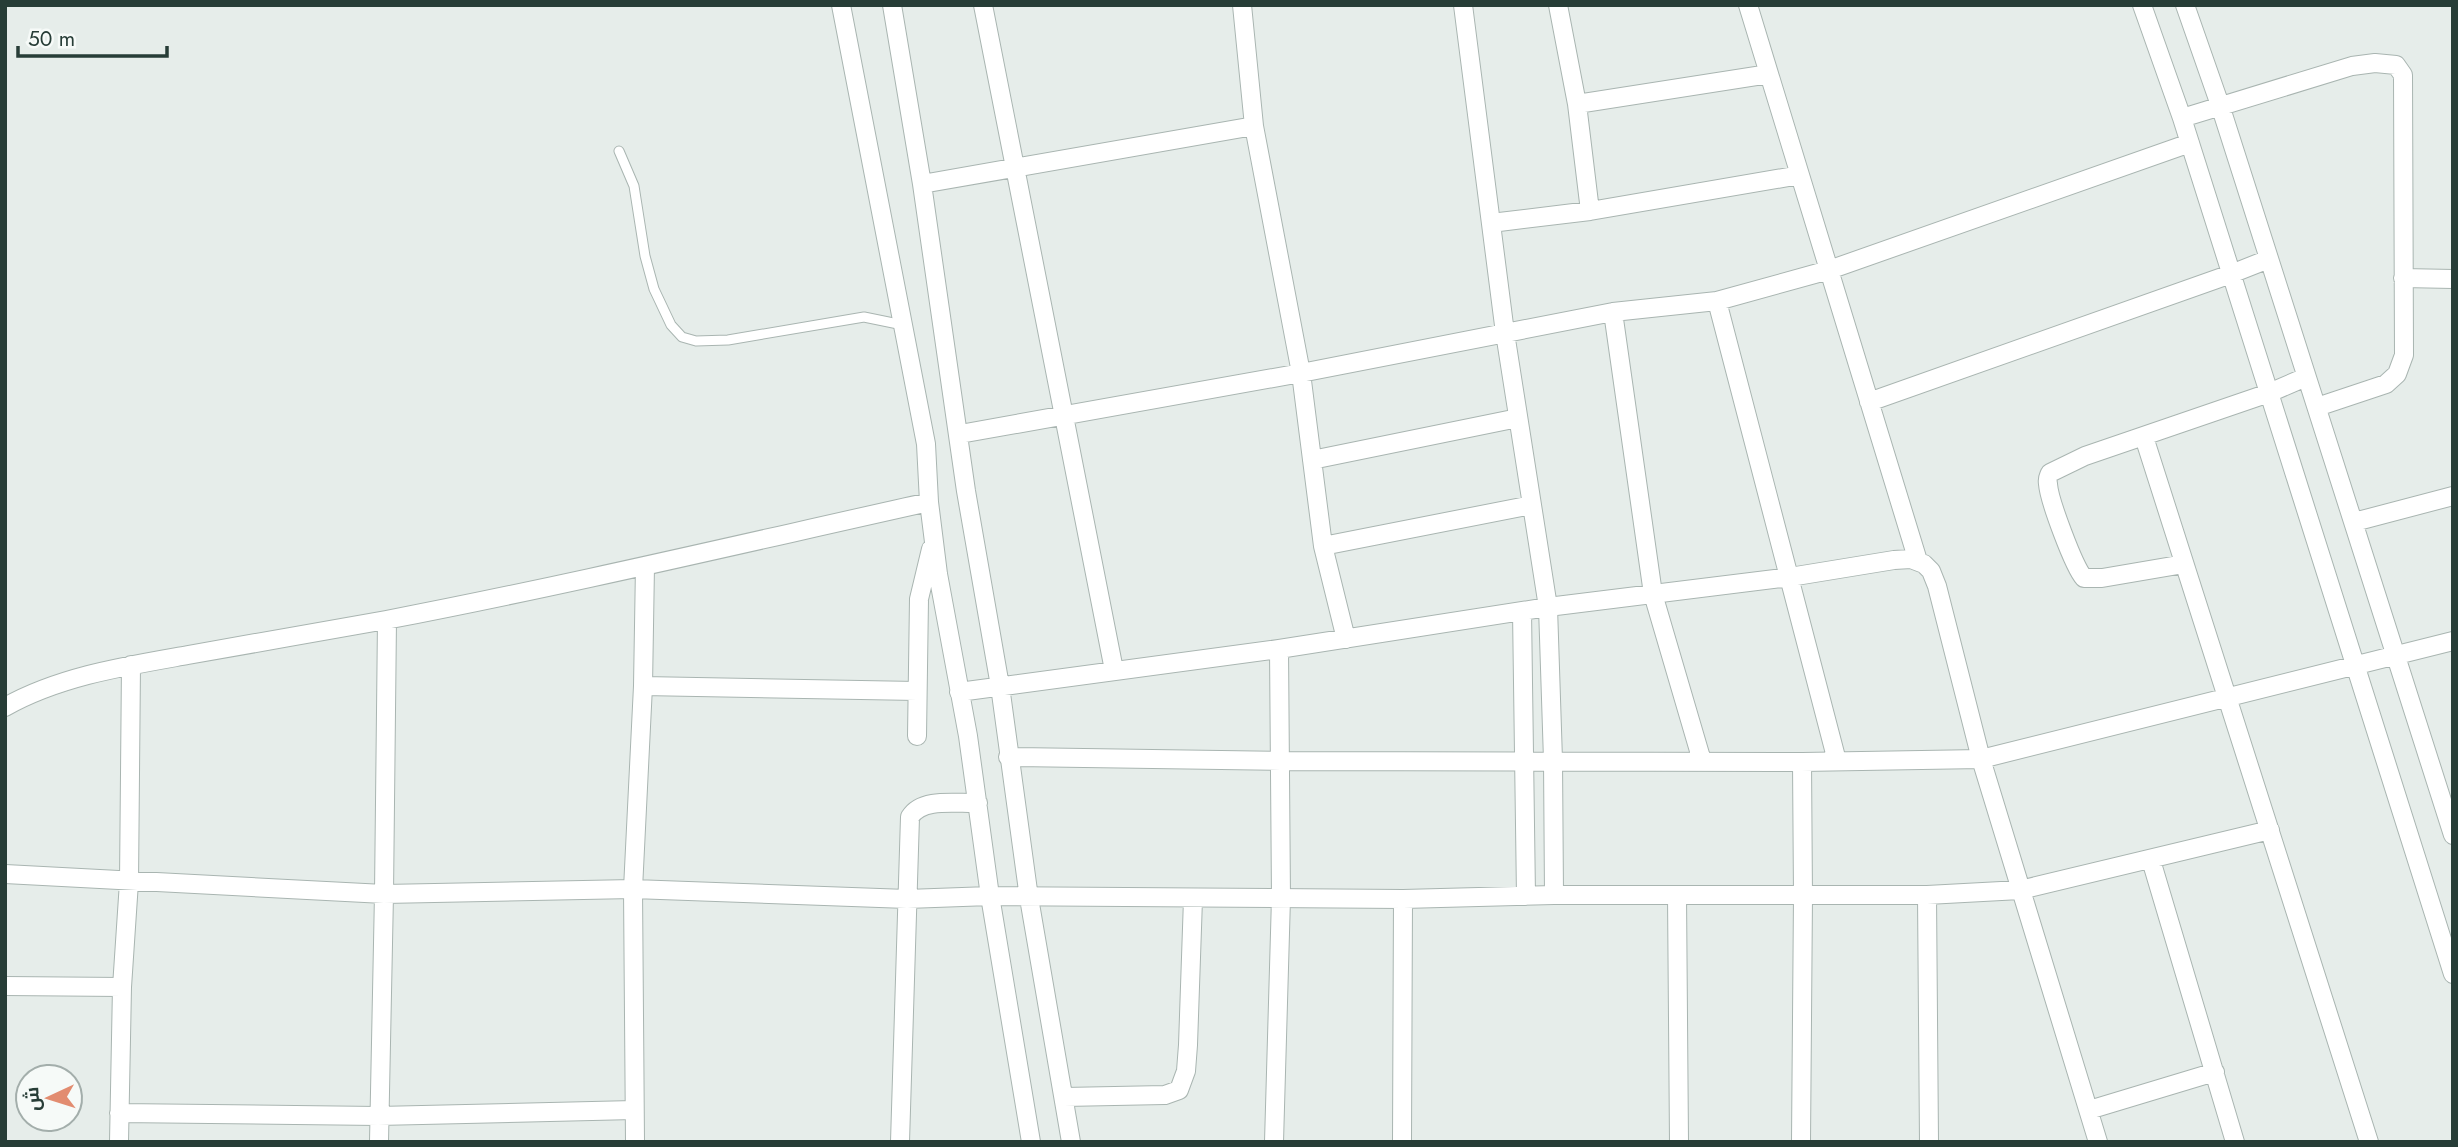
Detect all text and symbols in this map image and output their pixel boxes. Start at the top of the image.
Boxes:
scale bar [18,14,166,58]
text: 50 m [28,24,75,54]
north arrow [14,1063,84,1133]
text: ش [18,1086,47,1112]

